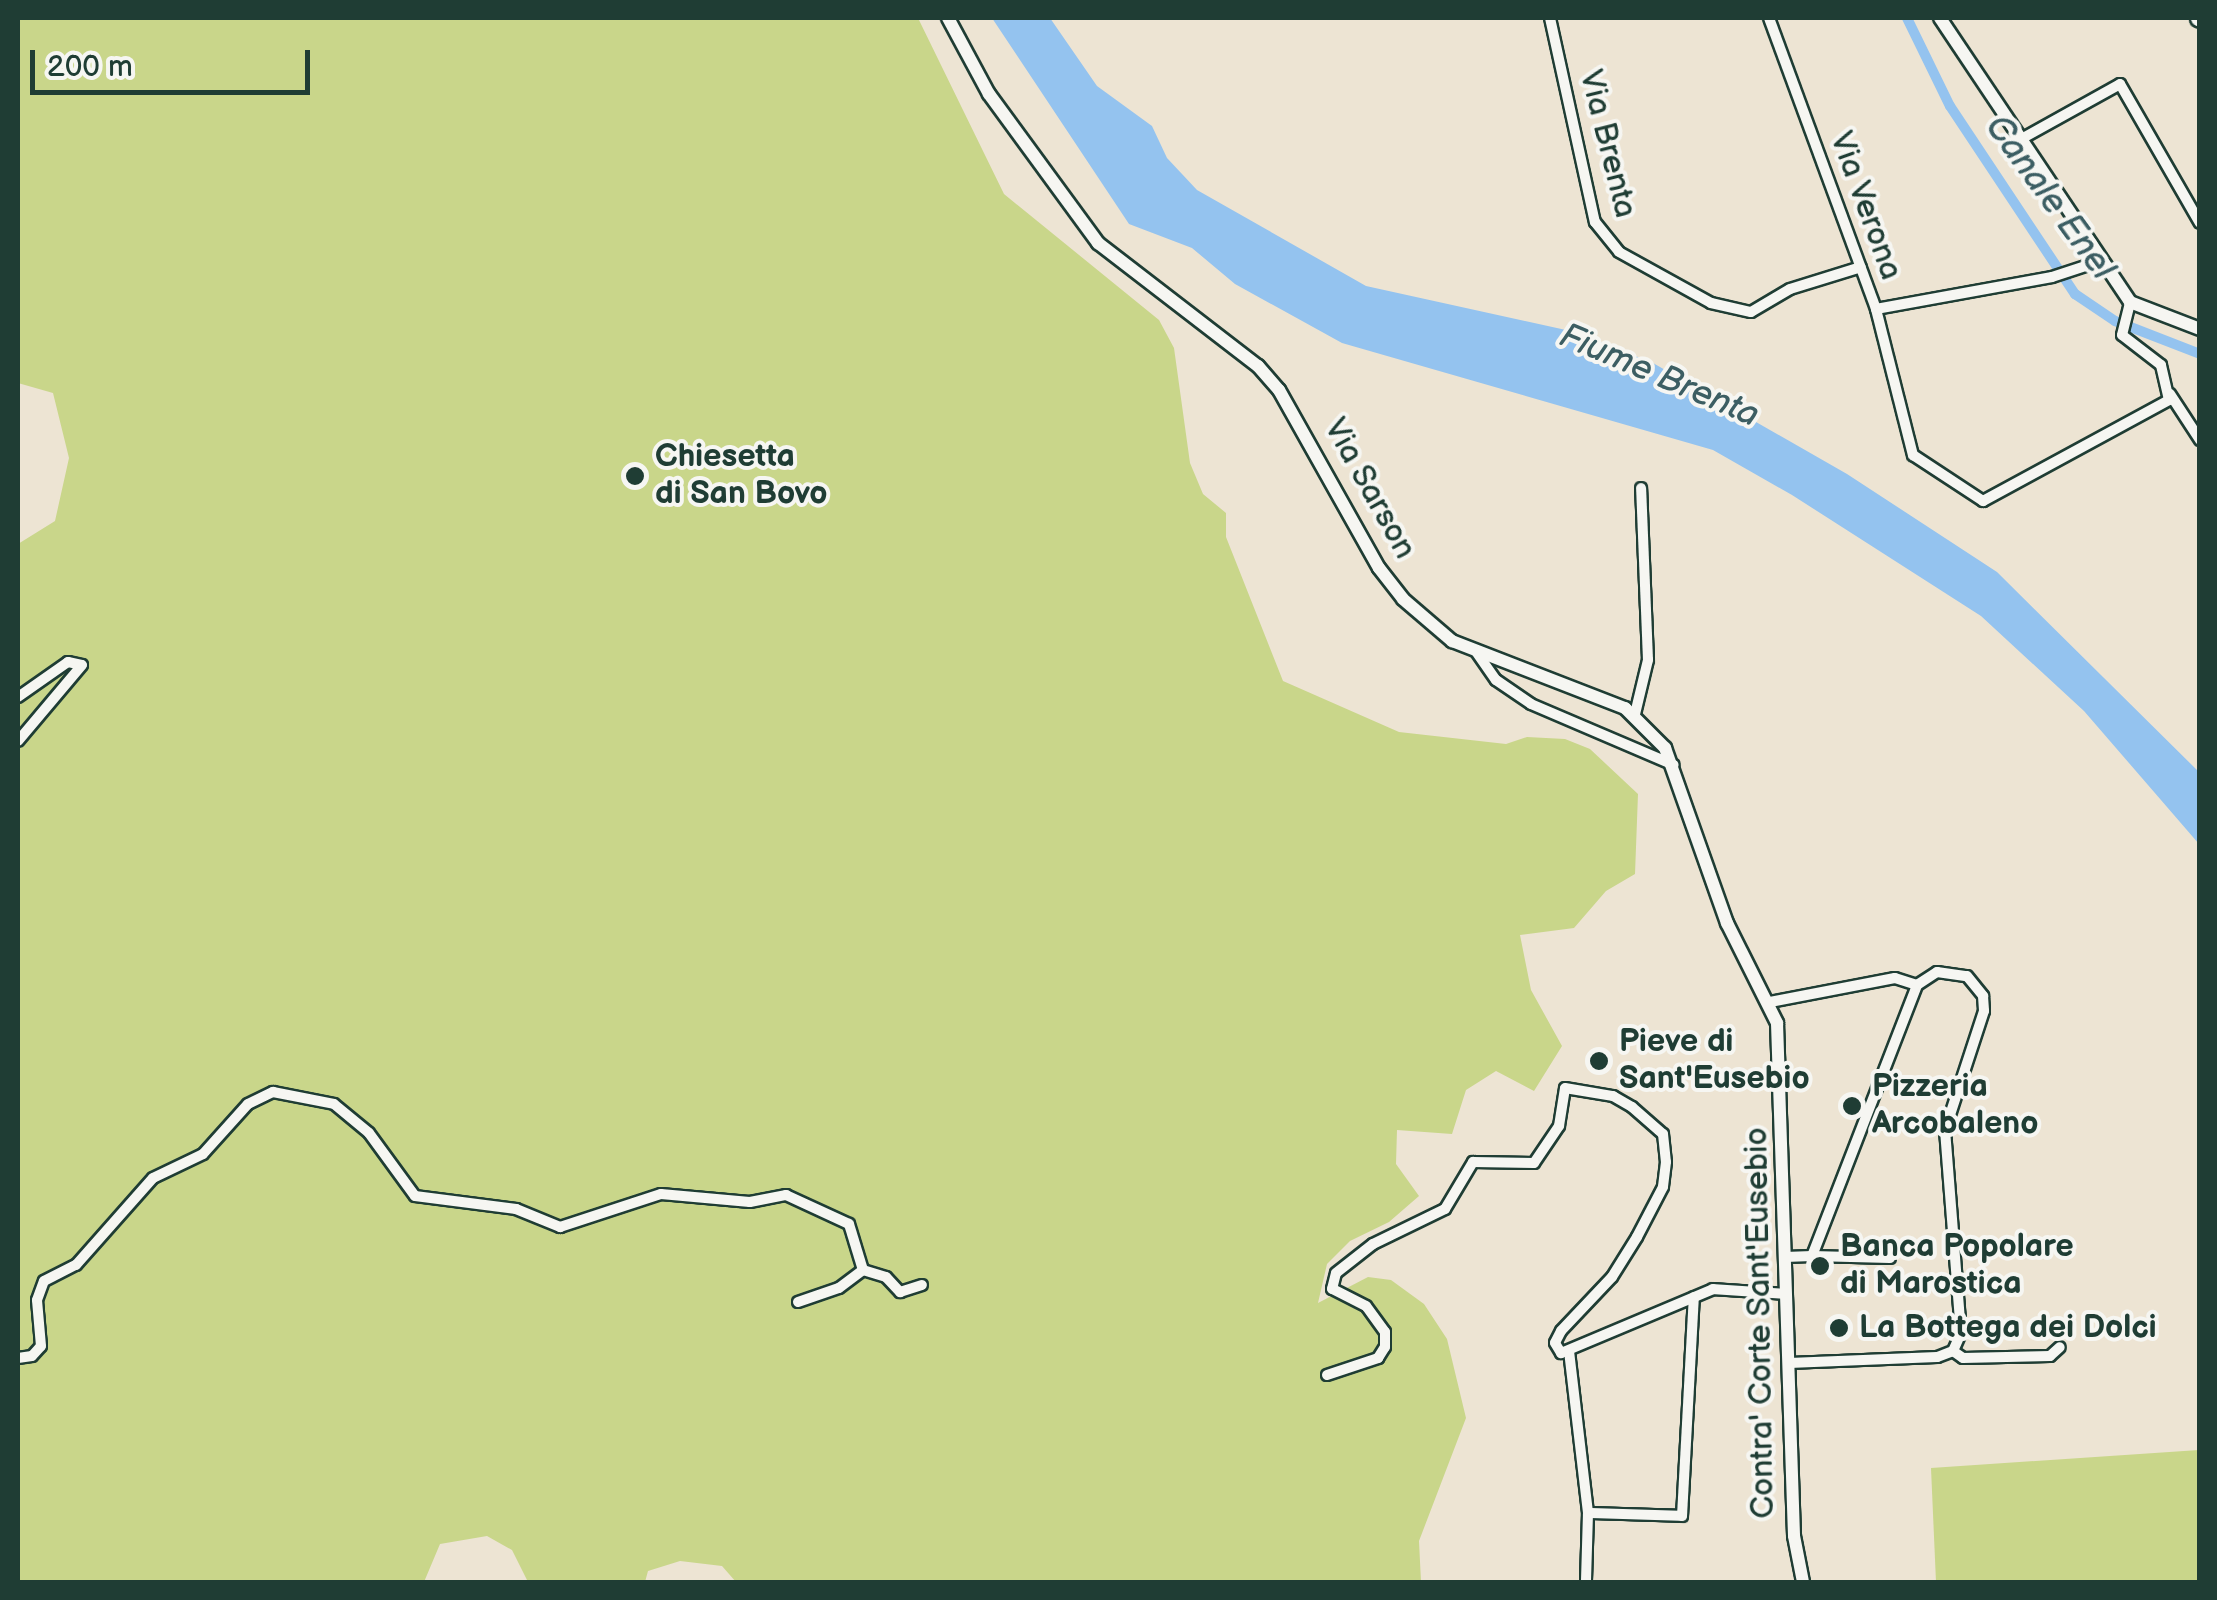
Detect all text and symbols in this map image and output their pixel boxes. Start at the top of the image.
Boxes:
scale bar [35,30,315,92]
text: 200 m [47,49,133,85]
street label: Via Brenta [1570,66,1644,222]
water label: Canale Enel [1975,108,2123,288]
street label: Via Verona [1820,126,1910,286]
water label: Fiume Brenta [1553,315,1765,437]
street label: Via Sarson [1315,412,1423,566]
place label: Chiesetta di San Bovo [655,439,828,514]
marker: Chiesetta di San Bovo [624,465,646,487]
place label: Pieve di Sant'Eusebio [1619,1024,1810,1099]
marker: Pieve di Sant'Eusebio [1588,1050,1610,1072]
place label: Pizzeria Arcobaleno [1872,1069,2038,1144]
marker: Pizzeria Arcobaleno [1841,1095,1863,1117]
street label: Contra' Corte Sant'Eusebio [1738,1127,1784,1519]
place label: Banca Popolare di Marostica [1840,1229,2074,1304]
marker: Banca Popolare di Marostica [1809,1255,1831,1277]
place label: La Bottega dei Dolci [1859,1309,2157,1347]
marker: La Bottega dei Dolci [1828,1317,1850,1339]

